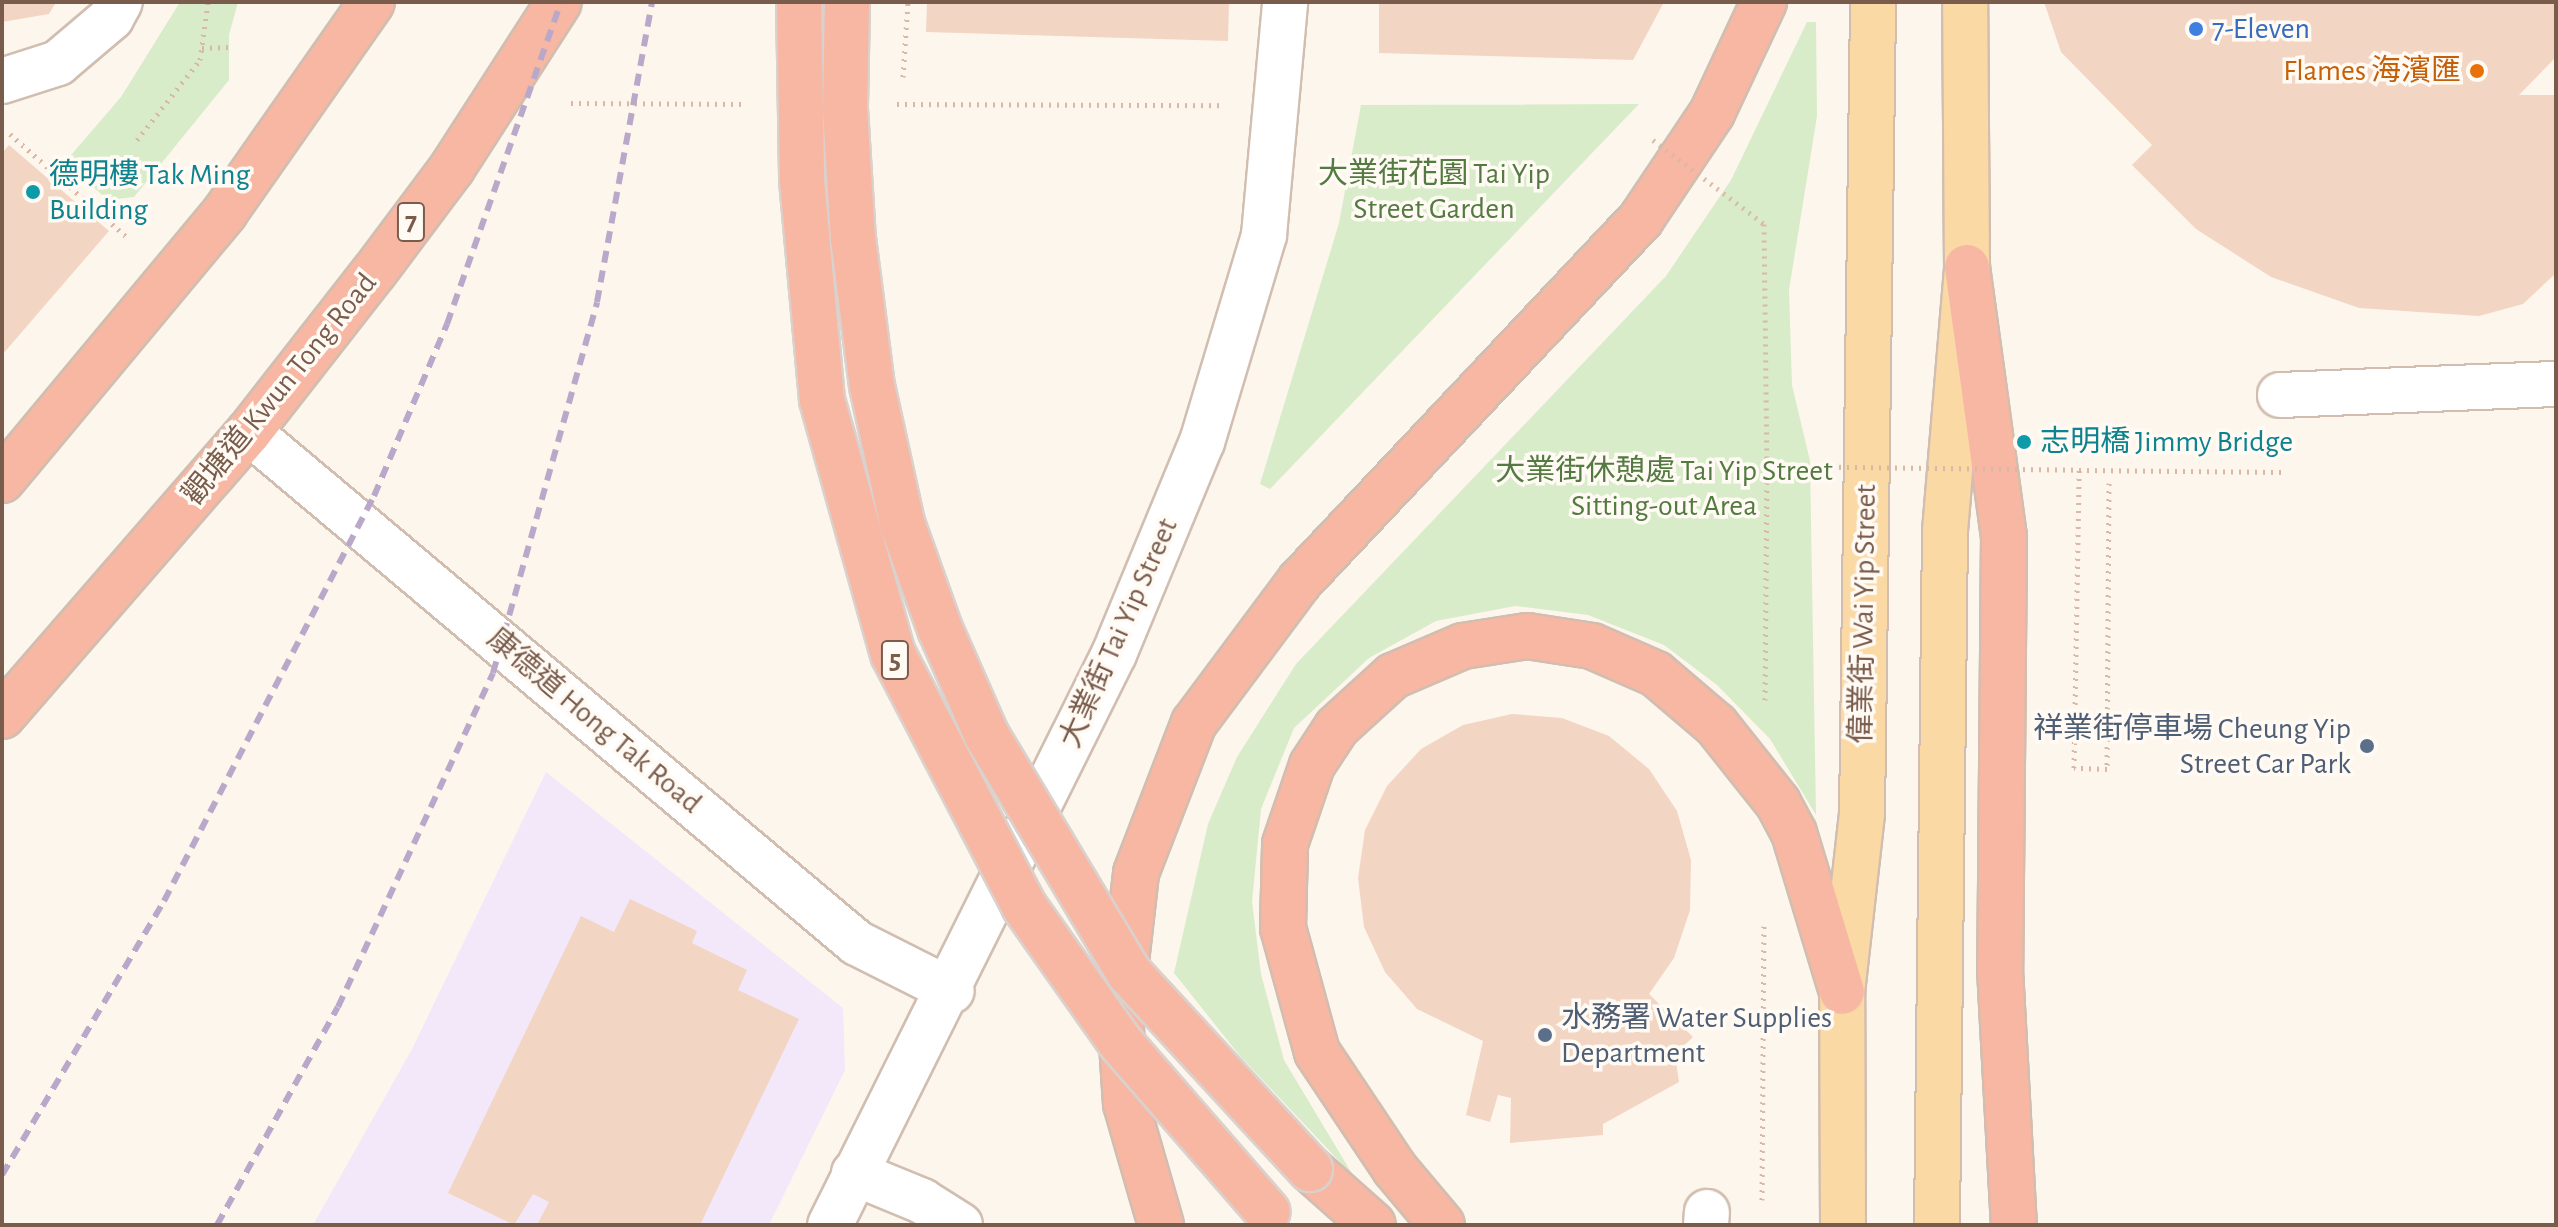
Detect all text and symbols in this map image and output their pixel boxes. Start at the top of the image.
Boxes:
place label: 7-Eleven [2212,11,2310,47]
marker: 7-Eleven [2187,20,2205,38]
place label: Flames 海濱匯 [2283,53,2461,89]
marker: Flames 海濱匯 [2468,62,2486,80]
park label: 大業街花園 Tai Yip Street Garden [1318,156,1550,226]
place label: 德明樓 Tak Ming Building [49,157,250,228]
marker: 德明樓 Tak Ming Building [24,183,42,201]
road number: 7 [395,198,427,246]
street label: 觀塘道 Kwun Tong Road [175,266,385,512]
place label: 志明橋 Jimmy Bridge [2040,424,2293,460]
marker: 志明橋 Jimmy Bridge [2015,433,2033,451]
park label: 大業街休憩處 Tai Yip Street Sitting-out Area [1495,453,1833,524]
street label: 偉業街 Wai Yip Street [1844,484,1884,744]
street label: 大業街 Tai Yip Street [1052,513,1186,753]
street label: 康德道 Hong Tak Road [479,621,709,821]
road number: 5 [879,636,911,684]
place label: 祥業街停車場 Cheung Yip Street Car Park [2033,711,2351,782]
marker: 祥業街停車場 Cheung Yip Street Car Park [2358,737,2376,755]
place label: 水務署 Water Supplies Department [1561,1000,1832,1070]
marker: 水務署 Water Supplies Department [1536,1026,1554,1044]

